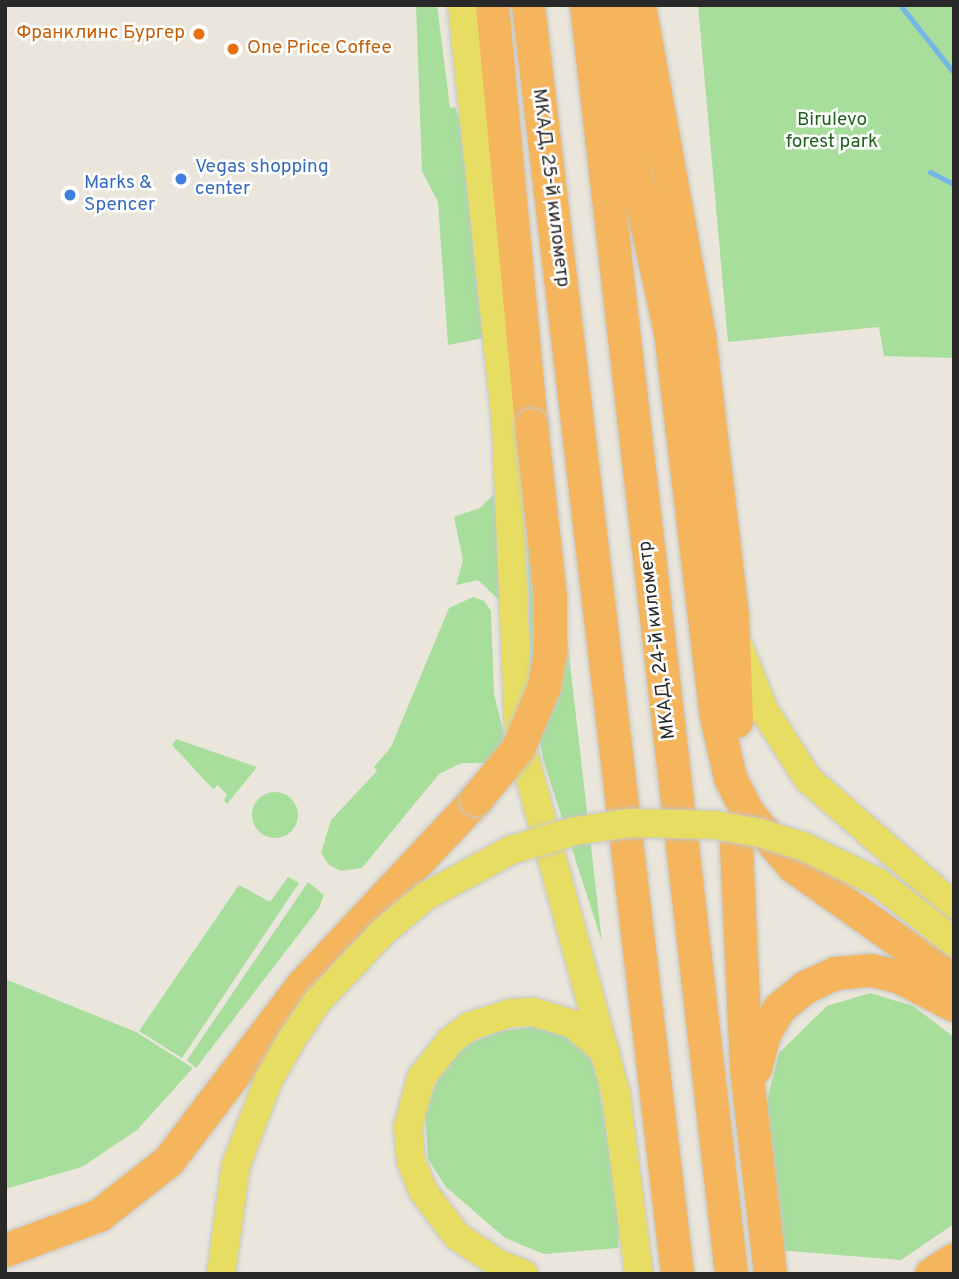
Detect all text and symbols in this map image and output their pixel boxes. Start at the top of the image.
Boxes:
place label: Франклинс Бургер [16,23,185,45]
marker: Франклинс Бургер [191,26,207,42]
place label: One Price Coffee [247,38,392,60]
marker: One Price Coffee [225,41,241,57]
street label: МКАД, 25-й километр [526,87,574,289]
park label: Birulevo forest park [786,110,878,154]
place label: Vegas shopping center [195,157,329,201]
marker: Vegas shopping center [173,171,189,187]
place label: Marks & Spencer [84,173,155,217]
marker: Marks & Spencer [62,187,78,203]
street label: МКАД, 24-й километр [635,539,681,741]

